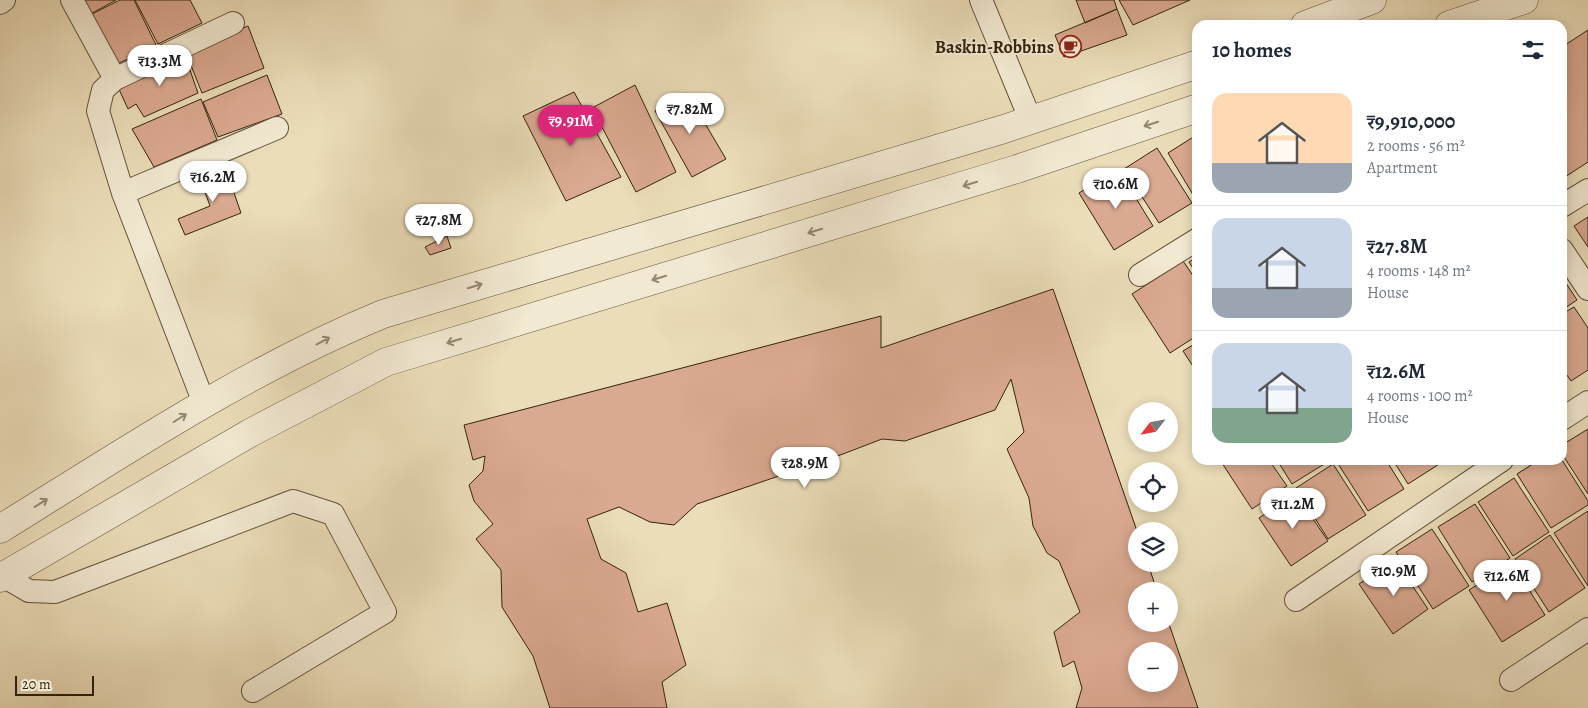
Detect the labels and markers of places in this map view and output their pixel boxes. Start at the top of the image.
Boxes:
place label: Baskin-Robbins [935,35,1054,59]
cafe icon: Baskin-Robbins [1058,35,1082,59]
pin: ₹13.3M [119,44,201,87]
pin: ₹7.82M [649,92,731,135]
pin: ₹9.91M [530,104,612,147]
pin: ₹16.2M [172,160,254,203]
pin: ₹10.6M [1075,168,1157,210]
pin: ₹27.8M [398,204,480,246]
pin: ₹28.9M [764,446,846,489]
pin: ₹11.2M [1252,488,1334,530]
pin: ₹10.9M [1353,554,1435,597]
pin: ₹12.6M [1466,560,1548,602]

